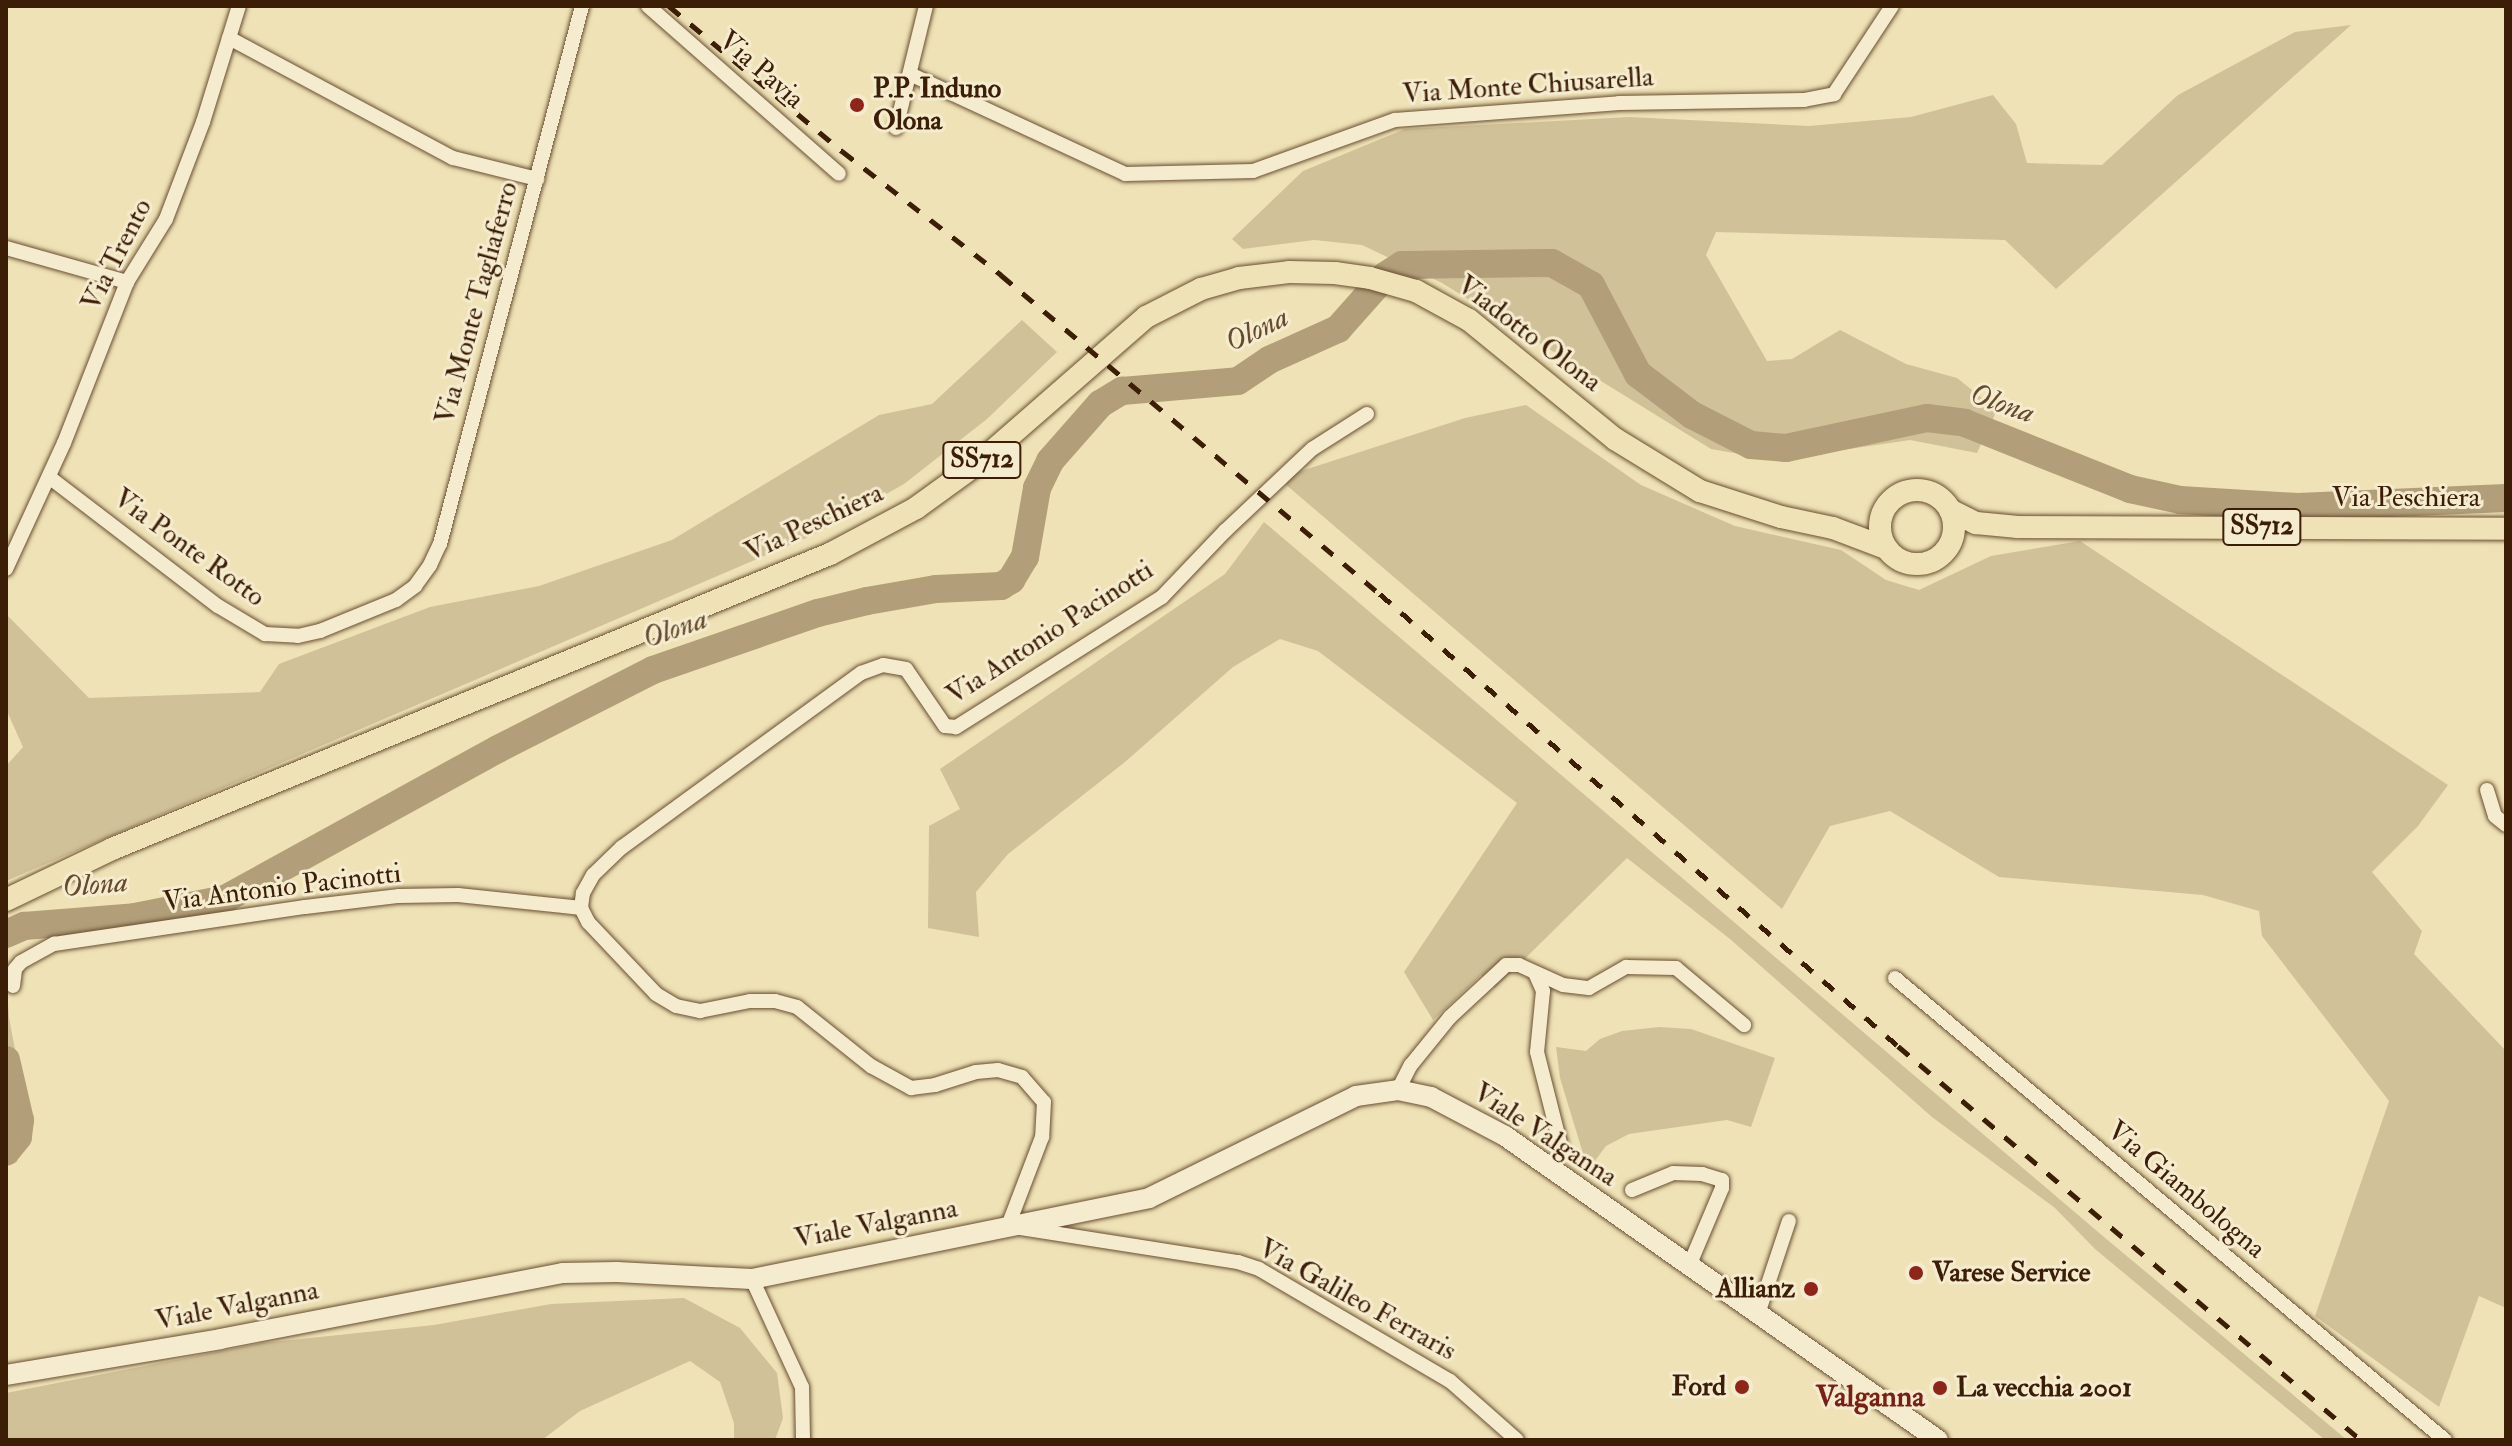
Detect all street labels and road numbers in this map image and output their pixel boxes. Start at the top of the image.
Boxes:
street label: Via Pavia [711,24,811,116]
street label: Via Monte Chiusarella [1401,60,1655,112]
street label: Via Monte Tagliaferro [428,178,526,428]
street label: Via Trento [75,193,159,317]
street label: Viadotto Olona [1450,269,1608,399]
road number: SS712 [942,438,1022,482]
street label: Via Peschiera [740,476,888,570]
street label: Via Peschiera [2332,481,2480,515]
street label: Via Ponte Rotto [107,482,271,614]
road number: SS712 [2222,505,2302,549]
street label: Via Antonio Pacinotti [940,554,1160,712]
street label: Via Antonio Pacinotti [161,857,403,919]
street label: Viale Valganna [1467,1076,1623,1194]
street label: Via Giambologna [2100,1114,2272,1266]
street label: Viale Valganna [792,1192,960,1256]
street label: Via Galileo Ferraris [1252,1232,1462,1368]
street label: Viale Valganna [153,1274,321,1338]

